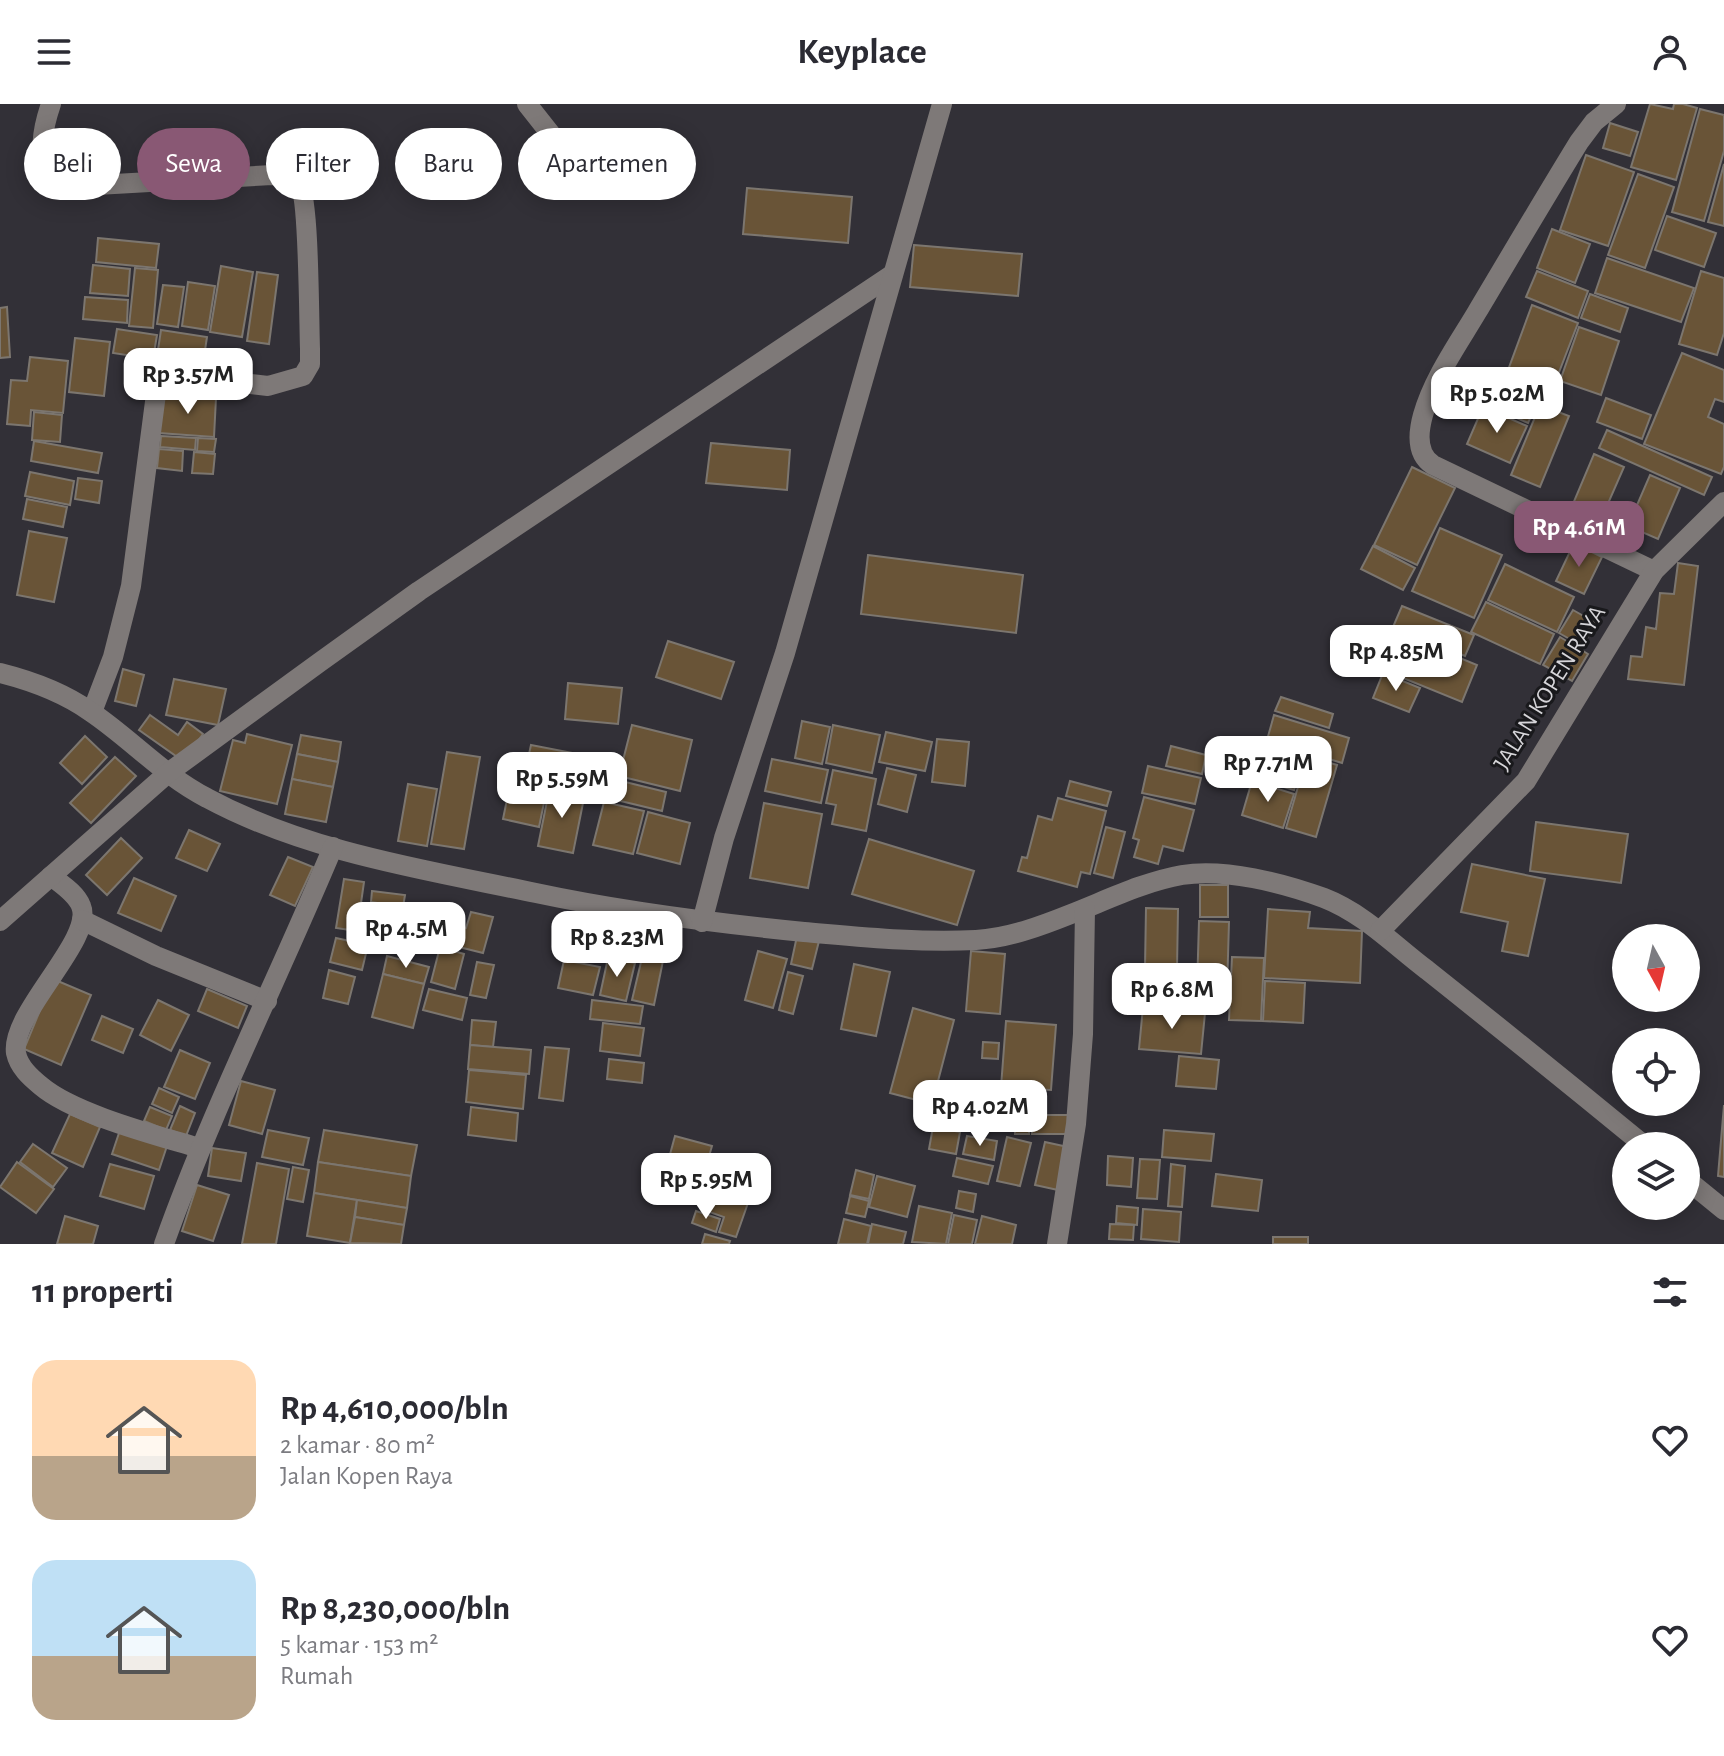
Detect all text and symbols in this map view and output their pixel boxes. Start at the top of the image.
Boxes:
icon: menu [32,30,76,74]
icon: person [1648,30,1692,74]
text: Keyplace [797,34,927,70]
chip: Beli [24,128,121,200]
chip: Sewa [137,128,250,200]
chip: Filter [266,128,379,200]
chip: Baru [395,128,502,200]
chip: Apartemen [518,128,696,200]
pin: Rp 3.57M [105,348,271,416]
text: Rp 3.57M [142,361,234,387]
pin: Rp 5.02M [1414,367,1580,435]
text: Rp 5.02M [1449,380,1545,406]
pin: Rp 4.61M [1496,501,1662,569]
text: Rp 4.61M [1532,514,1626,540]
street label: JALAN KOPEN RAYA [1490,601,1610,775]
pin: Rp 4.85M [1313,625,1479,693]
text: Rp 4.85M [1348,638,1444,664]
pin: Rp 7.71M [1185,736,1351,804]
text: Rp 7.71M [1223,749,1313,775]
pin: Rp 5.59M [479,752,645,820]
text: Rp 5.59M [515,765,609,791]
pin: Rp 4.5M [332,902,480,970]
pin: Rp 8.23M [534,911,700,979]
text: Rp 4.5M [364,915,448,941]
text: Rp 8.23M [569,924,665,950]
north arrow [1612,924,1700,1012]
map controls [1612,924,1700,1220]
pin: Rp 6.8M [1098,963,1246,1031]
text: Rp 6.8M [1130,976,1214,1002]
button: locate [1612,1028,1700,1116]
pin: Rp 4.02M [897,1080,1063,1148]
text: Rp 4.02M [931,1093,1029,1119]
button: layers [1612,1132,1700,1220]
pin: Rp 5.95M [623,1153,789,1221]
text: Rp 5.95M [659,1166,753,1192]
icon: filters [1648,1270,1692,1314]
text: 11 properti [32,1275,174,1309]
icon: home [96,1392,192,1488]
text: Rp 4,610,000/bln [280,1392,509,1426]
icon: heart [1648,1418,1692,1462]
text: 2 kamar · 80 m² [280,1432,435,1458]
text: Jalan Kopen Raya [280,1463,453,1489]
icon: home [96,1592,192,1688]
text: Rp 8,230,000/bln [280,1592,510,1626]
icon: heart [1648,1618,1692,1662]
text: 5 kamar · 153 m² [280,1632,438,1658]
text: Rumah [280,1663,353,1689]

